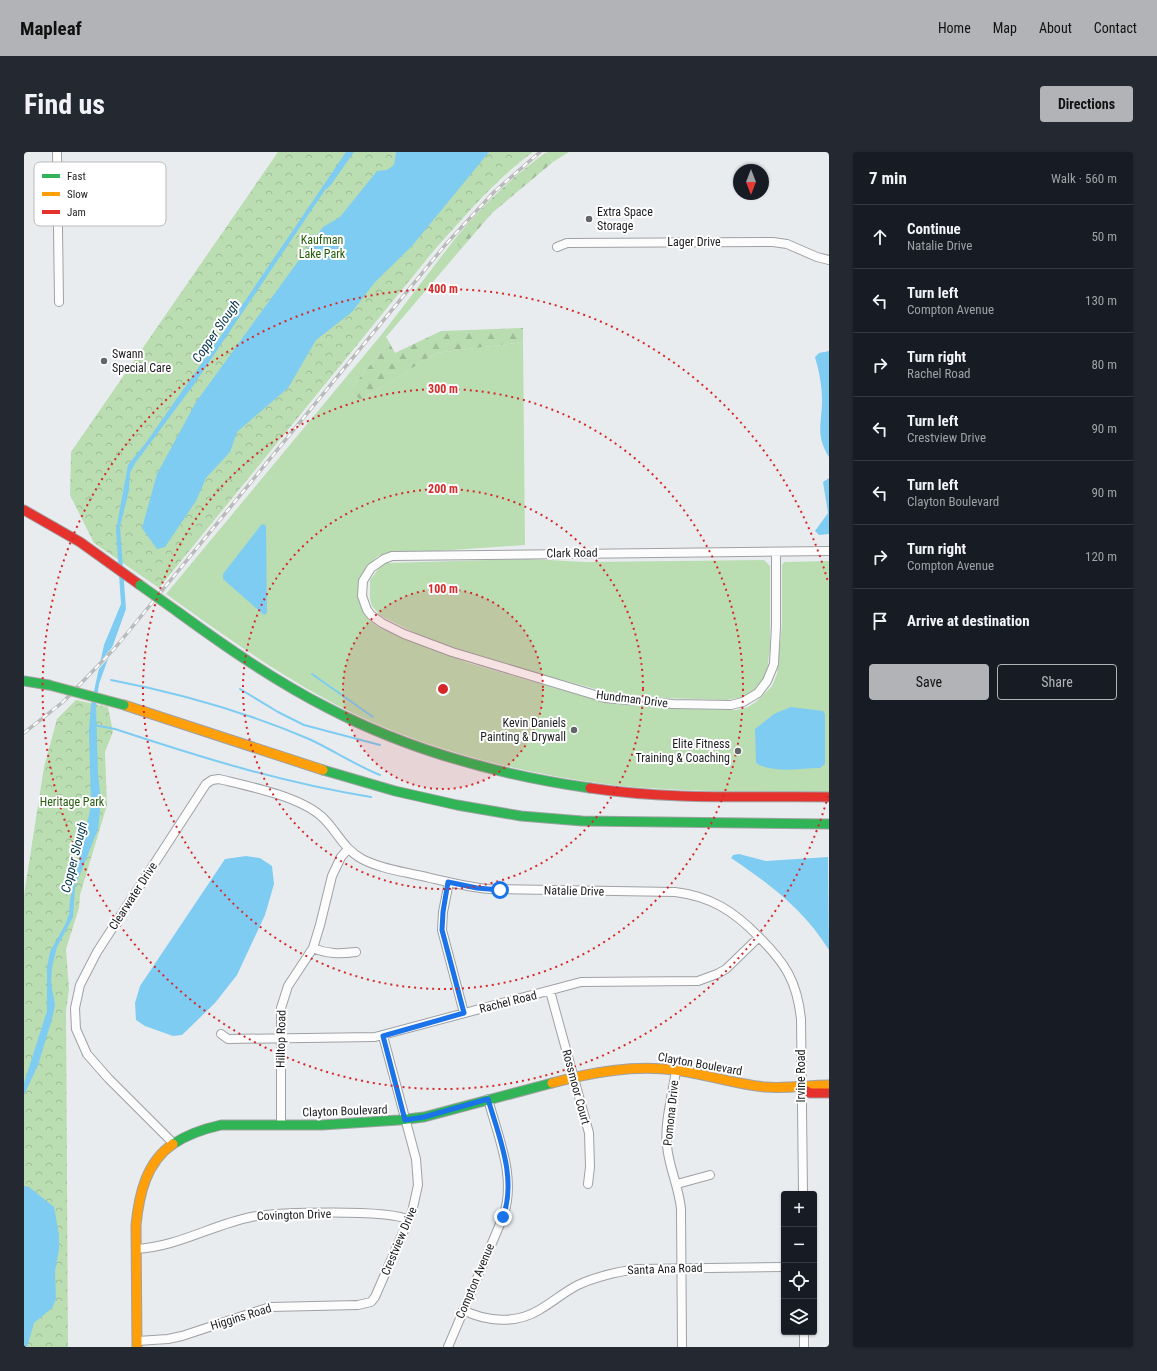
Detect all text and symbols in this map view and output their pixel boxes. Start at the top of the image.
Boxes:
text: Mapleaf [20,17,82,40]
text: Home [938,20,971,36]
text: Map [993,20,1017,36]
text: About [1039,20,1072,36]
text: Contact [1094,20,1137,36]
button: Directions [1040,86,1133,122]
text: Find us [24,88,105,121]
legend [34,162,166,226]
north arrow [733,164,769,200]
text: 7 min [869,168,907,188]
text: Fast [67,170,86,183]
text: Walk · 560 m [1051,171,1117,186]
text: Slow [67,188,88,201]
place label: Extra Space Storage [597,205,653,233]
text: Jam [67,206,86,219]
marker: Extra Space Storage [584,214,594,224]
text: Continue [907,220,961,238]
icon: ahead [869,226,891,248]
text: 50 m [1091,229,1117,244]
park label: Kaufman Lake Park [299,233,346,261]
street label: Lager Drive [667,235,721,249]
text: Natalie Drive [907,238,972,253]
text: 400 m [428,282,458,296]
text: Turn left [907,284,958,302]
icon: left [869,290,891,312]
text: 130 m [1085,293,1117,308]
water label: Copper Slough [189,297,243,365]
text: Compton Avenue [907,302,994,317]
place label: Swann Special Care [112,347,171,375]
text: Turn right [907,348,966,366]
icon: right [869,354,891,376]
marker: Swann Special Care [99,356,109,366]
text: 80 m [1091,357,1117,372]
text: Rachel Road [907,366,971,381]
text: 300 m [428,382,458,396]
text: Turn left [907,412,958,430]
icon: left [869,418,891,440]
text: 90 m [1091,421,1117,436]
text: Crestview Drive [907,430,986,445]
text: Turn left [907,476,958,494]
text: 200 m [428,482,458,496]
icon: left [869,482,891,504]
text: 90 m [1091,485,1117,500]
text: Clayton Boulevard [907,494,999,509]
text: Turn right [907,540,966,558]
street label: Clark Road [546,546,598,560]
icon: right [869,546,891,568]
text: 120 m [1085,549,1117,564]
text: Compton Avenue [907,558,994,573]
text: 100 m [428,582,458,596]
icon: arrive [869,610,891,632]
text: Arrive at destination [907,612,1030,630]
button: Save [869,664,989,700]
button: Share [997,664,1117,700]
centre of rings [436,682,450,696]
street label: Hundman Drive [595,688,669,710]
place label: Kevin Daniels Painting & Drywall [480,716,566,744]
marker: Kevin Daniels Painting & Drywall [569,725,579,735]
place label: Elite Fitness Training & Coaching [636,737,730,765]
marker: Elite Fitness Training & Coaching [733,746,743,756]
park label: Heritage Park [40,795,105,809]
water label: Copper Slough [58,820,90,894]
street label: Clearwater Drive [106,859,160,932]
route start [491,881,509,899]
street label: Natalie Drive [544,883,605,899]
street label: Rachel Road [478,988,538,1016]
street label: Hilltop Road [273,1010,289,1068]
street label: Rossmoor Court [559,1048,593,1126]
street label: Irvine Road [794,1049,808,1102]
street label: Clayton Boulevard [657,1050,743,1078]
street label: Pomona Drive [661,1079,681,1147]
street label: Clayton Boulevard [302,1103,388,1119]
map controls [781,1191,817,1335]
button: + [781,1191,817,1227]
street label: Crestview Drive [378,1204,420,1277]
street label: Covington Drive [257,1207,332,1223]
route end [494,1208,512,1226]
button: − [781,1227,817,1263]
street label: Compton Avenue [453,1241,497,1321]
street label: Santa Ana Road [627,1261,703,1277]
button: locate [781,1263,817,1299]
button: layers [781,1299,817,1335]
street label: Higgins Road [209,1301,273,1333]

